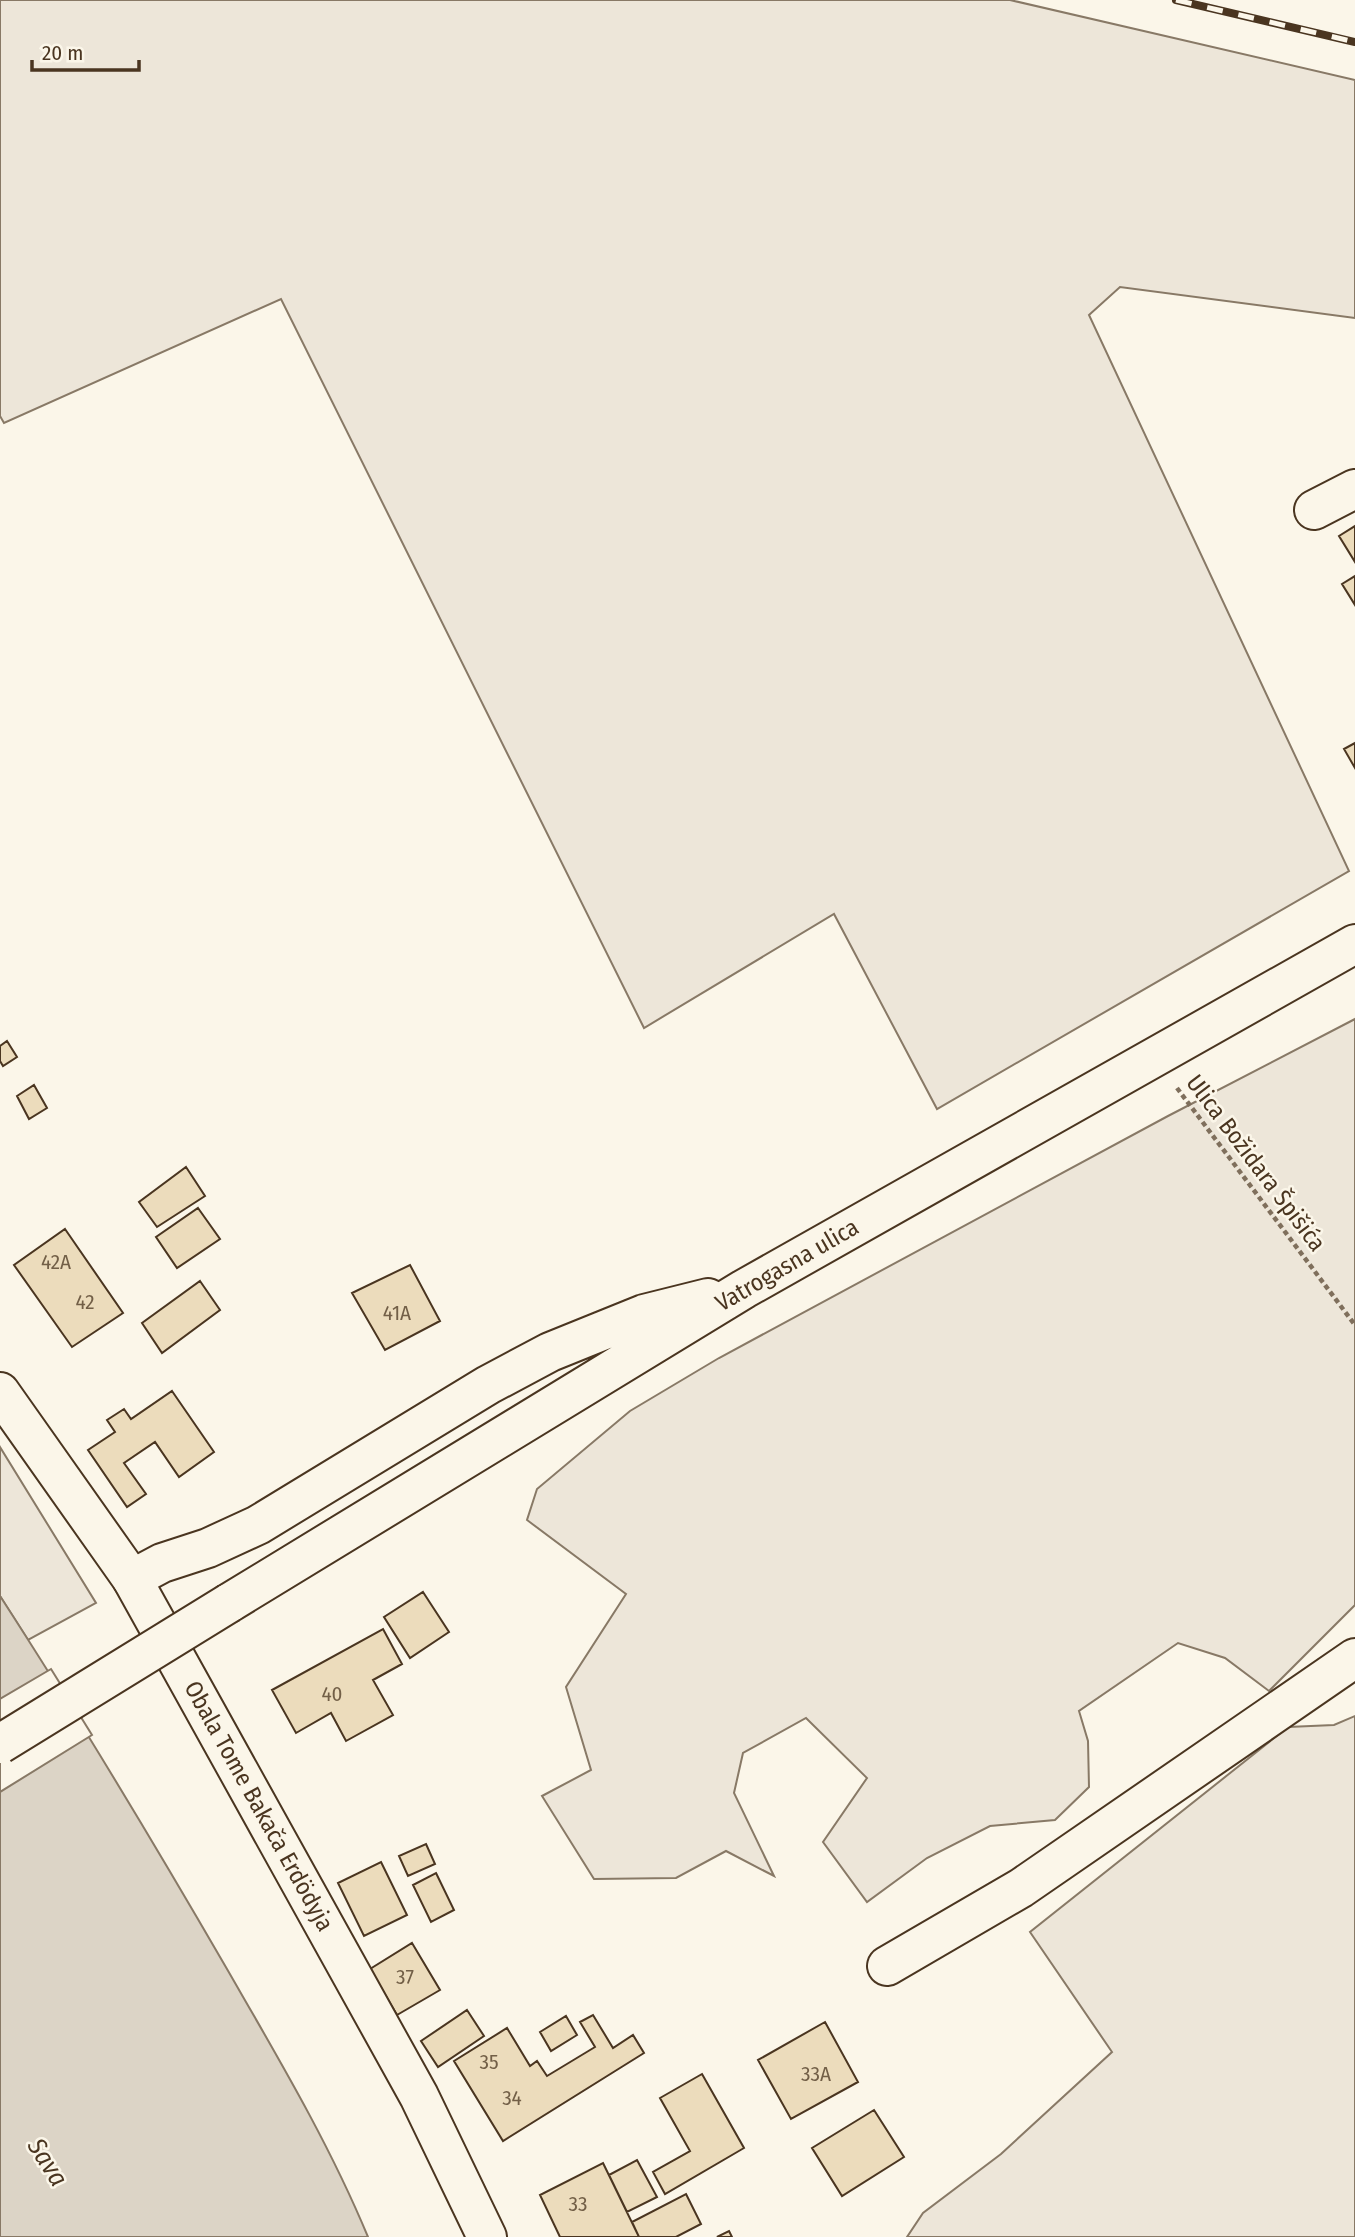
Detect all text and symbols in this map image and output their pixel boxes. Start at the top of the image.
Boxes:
scale bar [32,28,138,72]
text: 20 m [42,40,83,66]
street label: Ulica Božidara Špišića [1181,1069,1332,1257]
street label: Vatrogasna ulica [710,1213,864,1317]
house number: 42A [41,1249,71,1275]
house number: 42 [75,1289,95,1315]
house number: 41A [383,1300,411,1326]
street label: Obala Tome Bakača Erdödyja [178,1676,340,1936]
house number: 40 [321,1681,343,1707]
house number: 37 [396,1964,414,1990]
house number: 35 [479,2049,499,2075]
house number: 33A [801,2061,831,2087]
house number: 34 [502,2085,522,2111]
water label: Sava [20,2132,74,2192]
house number: 33 [569,2191,587,2217]

